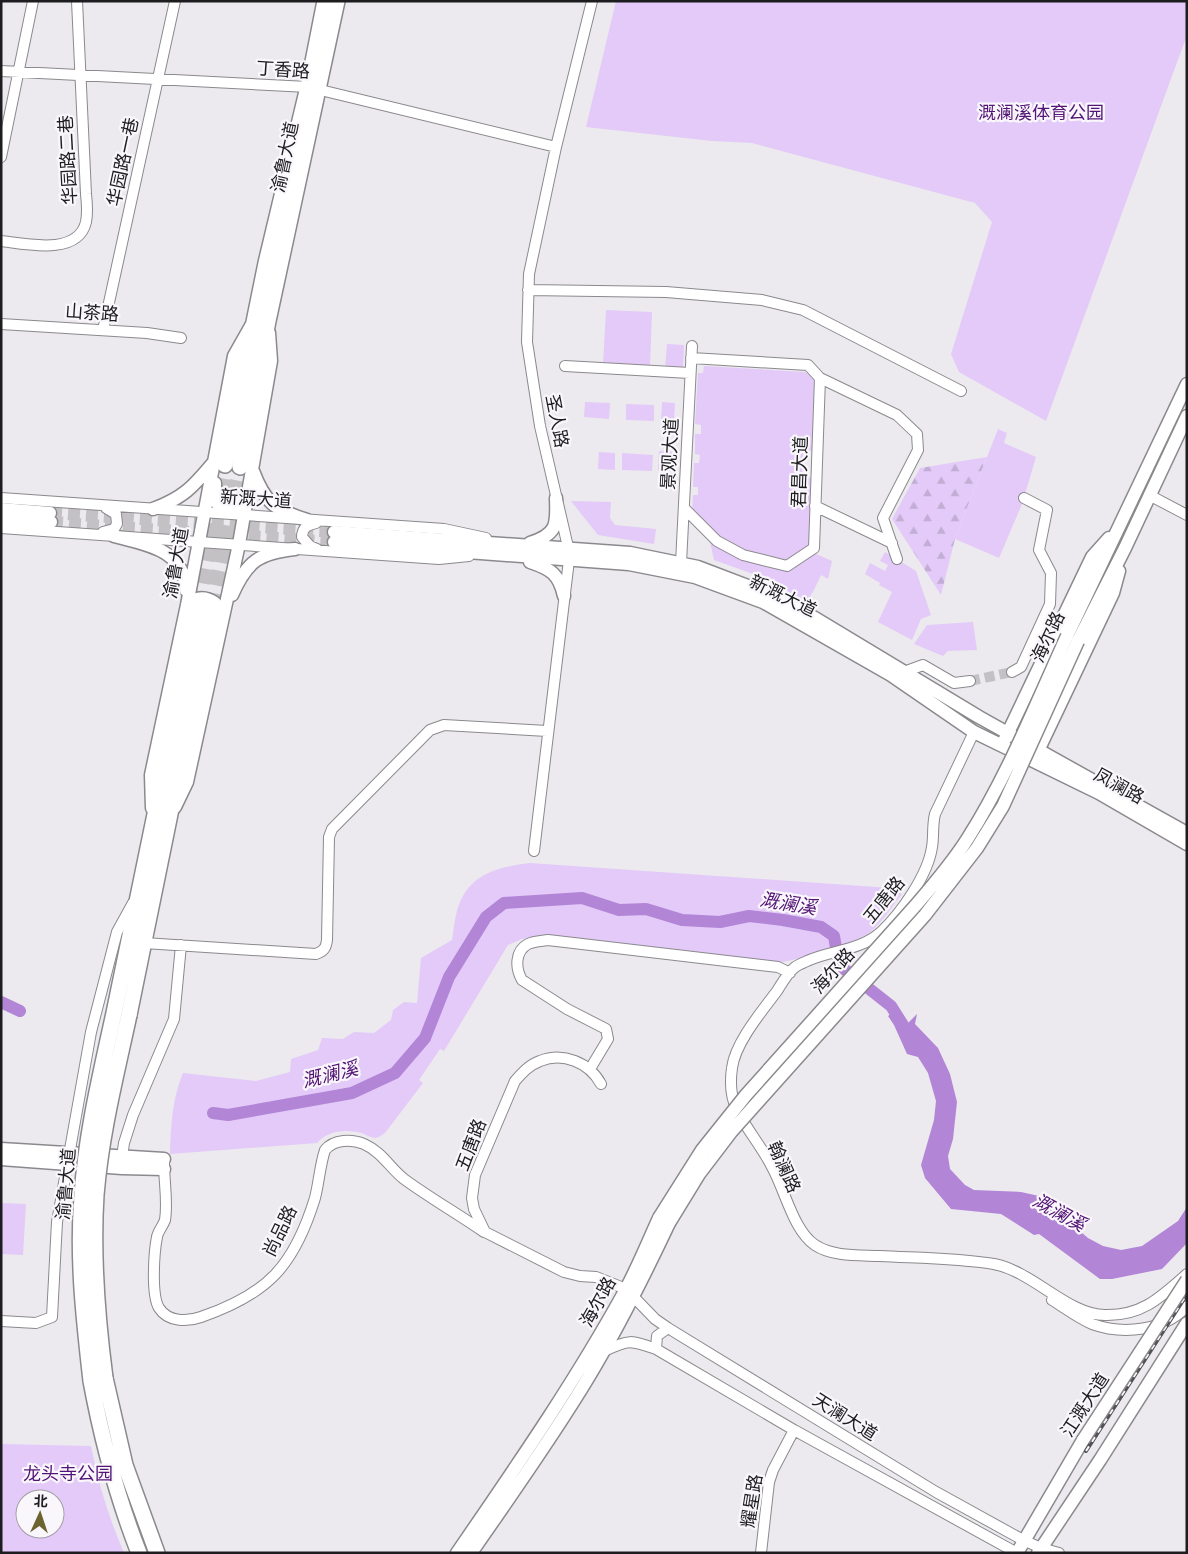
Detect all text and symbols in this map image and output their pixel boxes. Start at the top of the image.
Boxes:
street label: 丁香路 [255,56,311,84]
park label: 溉澜溪体育公园 [978,101,1104,125]
street label: 华园路二巷 [54,114,82,206]
street label: 华园路一巷 [102,115,144,209]
street label: 渝鲁大道 [266,119,304,195]
street label: 山茶路 [64,299,120,327]
street label: 圣人路 [540,392,574,450]
street label: 景观大道 [656,417,684,491]
street label: 君昌大道 [787,436,813,508]
street label: 新溉大道 [219,485,293,513]
street label: 渝鲁大道 [158,525,194,601]
street label: 新溉大道 [745,569,821,623]
street label: 海尔路 [1026,607,1070,667]
street label: 凤澜路 [1090,762,1148,810]
street label: 五唐路 [858,871,910,929]
water label: 溉澜溪 [758,887,820,922]
street label: 海尔路 [806,943,860,999]
water label: 溉澜溪 [299,1055,363,1095]
street label: 五唐路 [450,1115,492,1175]
street label: 翰澜路 [762,1137,806,1197]
street label: 渝鲁大道 [51,1147,81,1221]
water label: 溉澜溪 [1028,1188,1092,1239]
street label: 尚品路 [257,1201,303,1261]
street label: 海尔路 [574,1273,622,1331]
street label: 江溉大道 [1055,1368,1115,1442]
street label: 天澜大道 [808,1388,882,1446]
park label: 龙头寺公园 [23,1462,113,1486]
street label: 耀星路 [736,1472,768,1530]
north arrow [15,1489,65,1539]
text: 北 [33,1492,48,1511]

